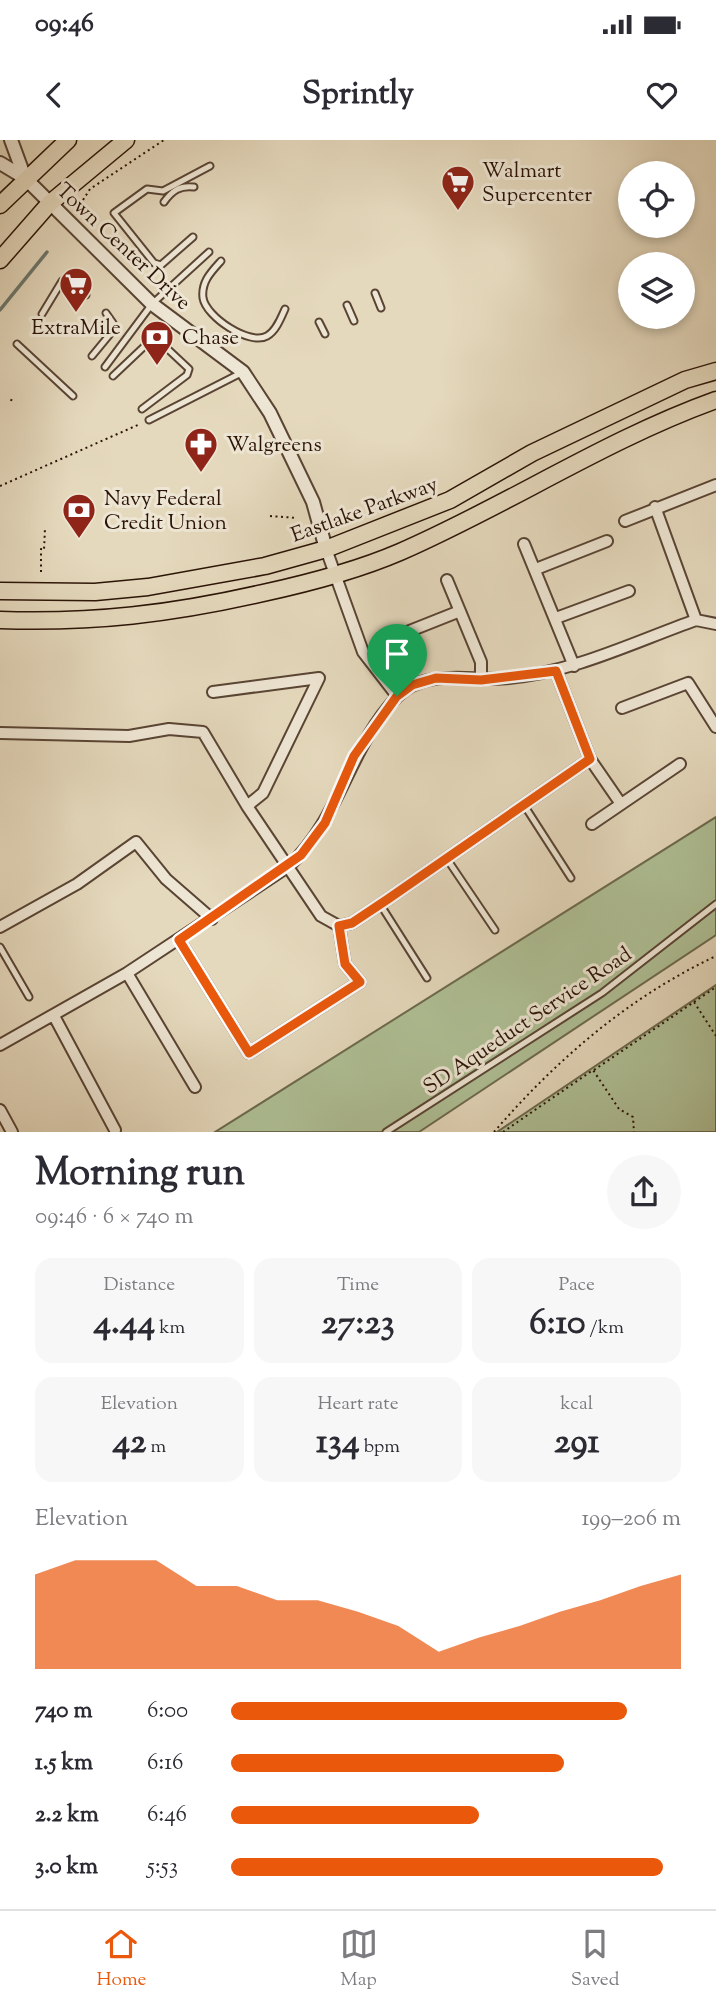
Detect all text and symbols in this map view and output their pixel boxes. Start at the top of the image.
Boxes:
text: 09:46 [35,6,94,43]
text: Sprintly [302,72,414,118]
icon: back [35,76,73,114]
icon: heart [643,76,681,114]
place label: Walmart Supercenter [482,157,592,211]
map controls [618,161,695,329]
button: locate [618,161,695,238]
supermarket icon: Walmart Supercenter [439,163,477,212]
street label: Town Center Drive [49,177,197,318]
button: layers [618,252,695,329]
supermarket icon: ExtraMile [57,265,95,314]
place label: ExtraMile [31,314,121,344]
bank icon: Chase [138,318,176,367]
place label: Chase [182,324,239,354]
pharmacy icon: Walgreens [182,425,220,474]
place label: Walgreens [226,431,322,461]
street label: Eastlake Parkway [287,470,443,551]
place label: Navy Federal Credit Union [104,485,227,539]
bank icon: Navy Federal Credit Union [60,491,98,540]
pin [367,624,427,696]
icon: arrive [378,635,416,673]
street label: SD Aqueduct Service Road [418,940,639,1103]
text: Morning run [35,1148,245,1202]
button: share [607,1155,681,1229]
text: 09:46 · 6 × 740 m [35,1201,194,1234]
text: Distance [104,1272,175,1299]
text: Time [337,1272,379,1299]
text: Pace [558,1272,595,1299]
text: 4.44 [93,1299,155,1350]
text: 27:23 [321,1299,395,1350]
text: 6:10 [529,1299,586,1350]
text: km [155,1315,185,1342]
text: /km [586,1315,624,1342]
text: Elevation [101,1391,178,1418]
text: Heart rate [317,1391,399,1418]
text: kcal [560,1391,593,1418]
text: 42 [112,1418,146,1469]
text: 134 [316,1418,360,1469]
text: 291 [554,1418,599,1469]
text: m [146,1434,166,1461]
text: bpm [360,1434,400,1461]
text: Elevation [35,1503,128,1536]
text: 199–206 m [582,1503,681,1536]
text: 740 m [35,1695,92,1728]
text: 6:00 [147,1695,188,1728]
text: 1.5 km [35,1747,93,1780]
text: 6:16 [147,1747,183,1780]
text: 2.2 km [35,1799,99,1832]
text: 6:46 [147,1799,187,1832]
text: 3.0 km [35,1851,98,1884]
text: 5:53 [147,1851,178,1884]
tab: Home [97,1925,146,1994]
tab: Map [340,1925,378,1994]
tab: Saved [571,1925,619,1994]

